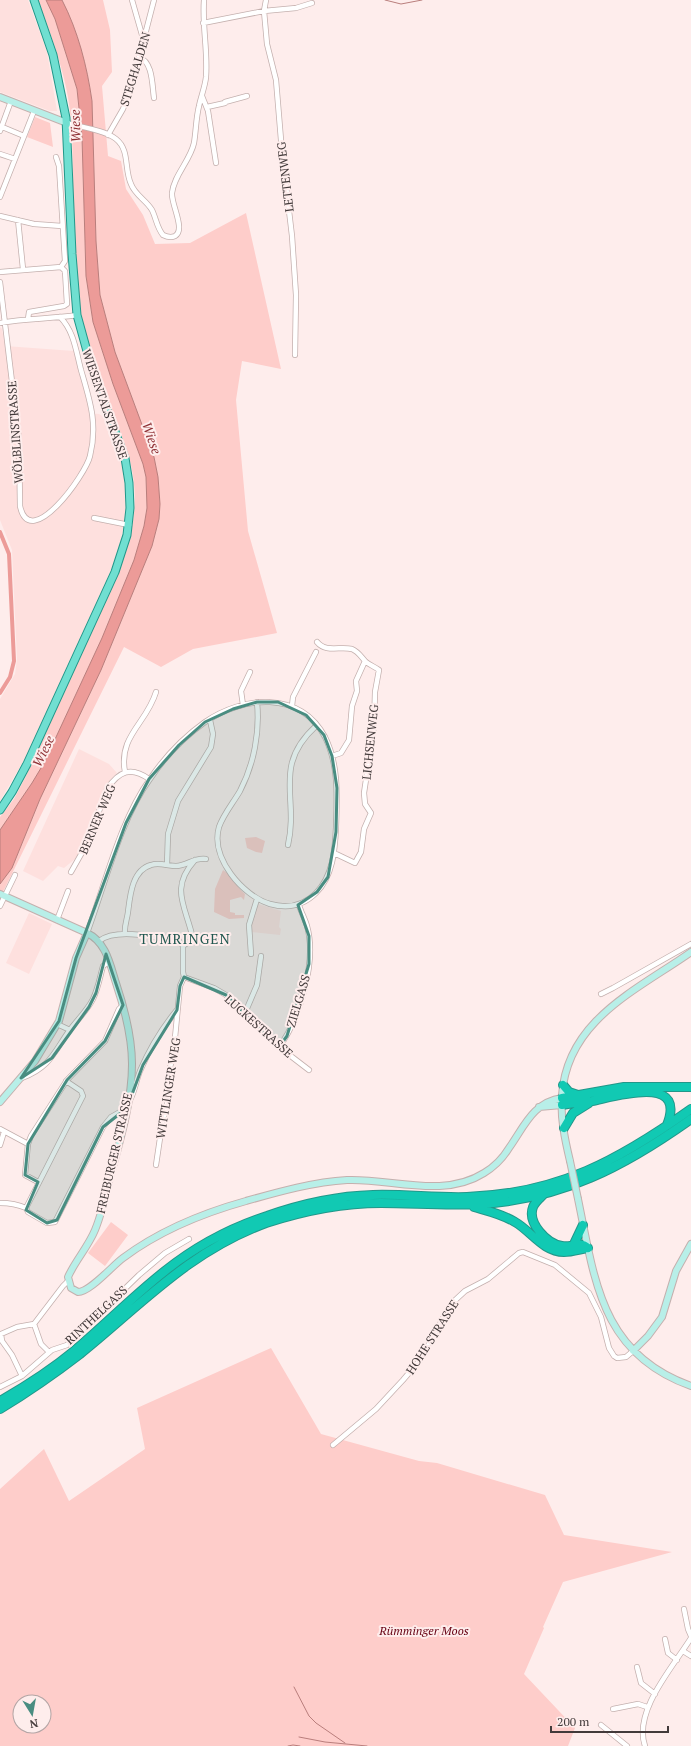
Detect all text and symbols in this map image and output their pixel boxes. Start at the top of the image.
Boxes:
street label: STEGHALDEN [117,30,153,108]
water label: Wiese [65,109,85,143]
street label: LETTENWEG [273,140,297,213]
street label: WIESENTALSTRASSE [79,347,131,461]
street label: WÖLBLINSTRASSE [4,380,26,484]
water label: Wiese [138,420,166,457]
street label: LICHSENWEG [359,703,382,781]
water label: Wiese [28,732,58,770]
street label: BERNER WEG [75,781,119,856]
district label: TUMRINGEN [139,929,231,948]
street label: ZIELGASS [283,973,313,1029]
street label: LUCKESTRASSE [222,991,296,1061]
street label: WITTLINGER WEG [153,1036,184,1140]
street label: FREIBURGER STRASSE [93,1091,135,1215]
street label: RINTHELGASS [62,1282,130,1348]
street label: HOHE STRASSE [402,1297,462,1377]
park label: Rümminger Moos [378,1623,469,1638]
north arrow [12,1694,52,1734]
scale bar [551,1708,668,1734]
text: 200 m [557,1714,590,1729]
text: N [28,1716,39,1732]

